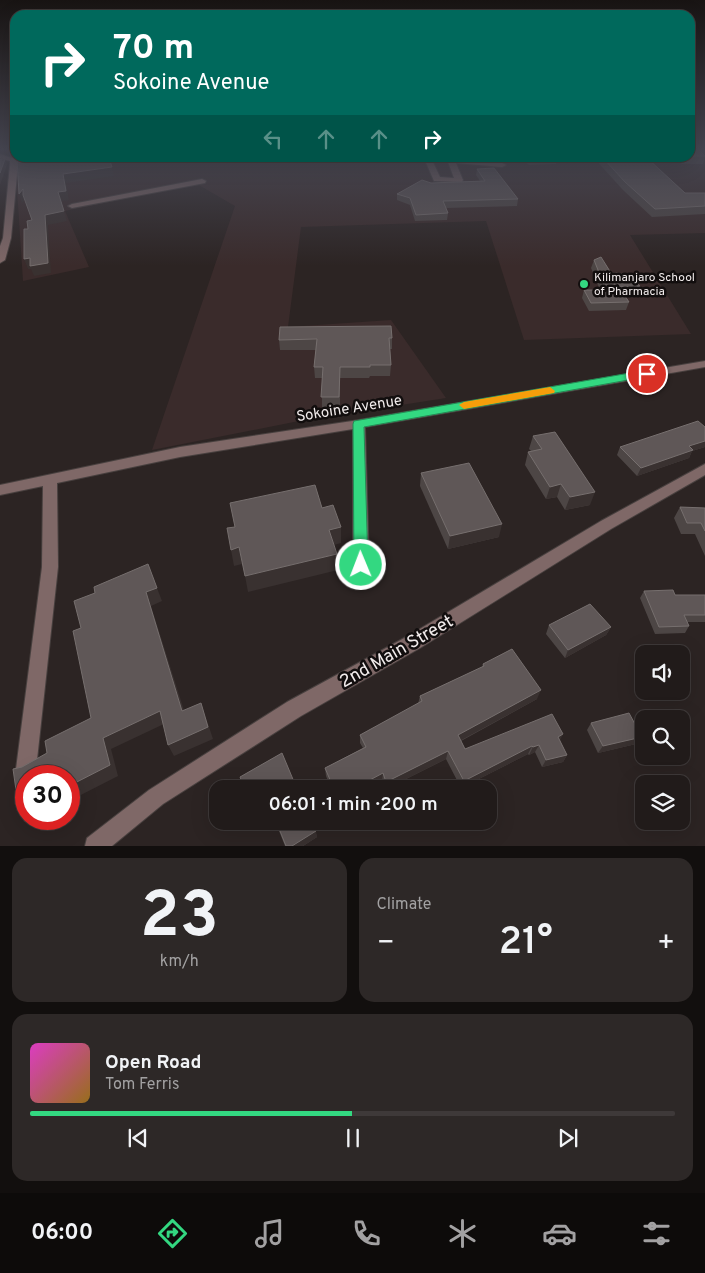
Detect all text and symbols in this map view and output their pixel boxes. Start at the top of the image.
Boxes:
text: 70 m [113,27,194,71]
icon: right [30,30,95,95]
text: Sokoine Avenue [113,70,269,97]
icon: left [259,125,287,153]
icon: ahead [312,125,340,153]
icon: ahead [365,125,393,153]
icon: right [418,125,446,153]
place label: Kilimanjaro School of Pharmacia [594,270,695,300]
marker: Kilimanjaro School of Pharmacia [578,278,590,290]
pin [626,353,668,395]
icon: arrive [633,360,661,388]
street label: Sokoine Avenue [295,392,403,427]
position arrow [334,538,386,590]
street label: 2nd Main Street [336,610,458,694]
map controls [635,645,690,830]
button: sound [635,645,690,700]
button: search [635,710,690,765]
speed limit sign: 30 [15,765,80,830]
button: layers [635,775,690,830]
text: 06:01 · 1 min · 200 m [268,793,438,817]
text: 23 [140,878,219,960]
text: Climate [377,895,431,915]
text: 21° [499,919,553,968]
text: − [377,926,395,962]
text: + [657,926,675,962]
text: km/h [160,952,199,972]
text: Open Road [105,1051,201,1075]
text: Tom Ferris [105,1075,179,1095]
icon: previous [124,1124,152,1152]
icon: pause [339,1124,367,1152]
icon: next [554,1124,582,1152]
icon: directions [155,1216,190,1251]
icon: music [252,1216,287,1251]
icon: phone [349,1216,384,1251]
icon: climate [445,1216,480,1251]
icon: car [542,1216,577,1251]
icon: filters [639,1216,674,1251]
text: 06:00 [31,1220,93,1247]

